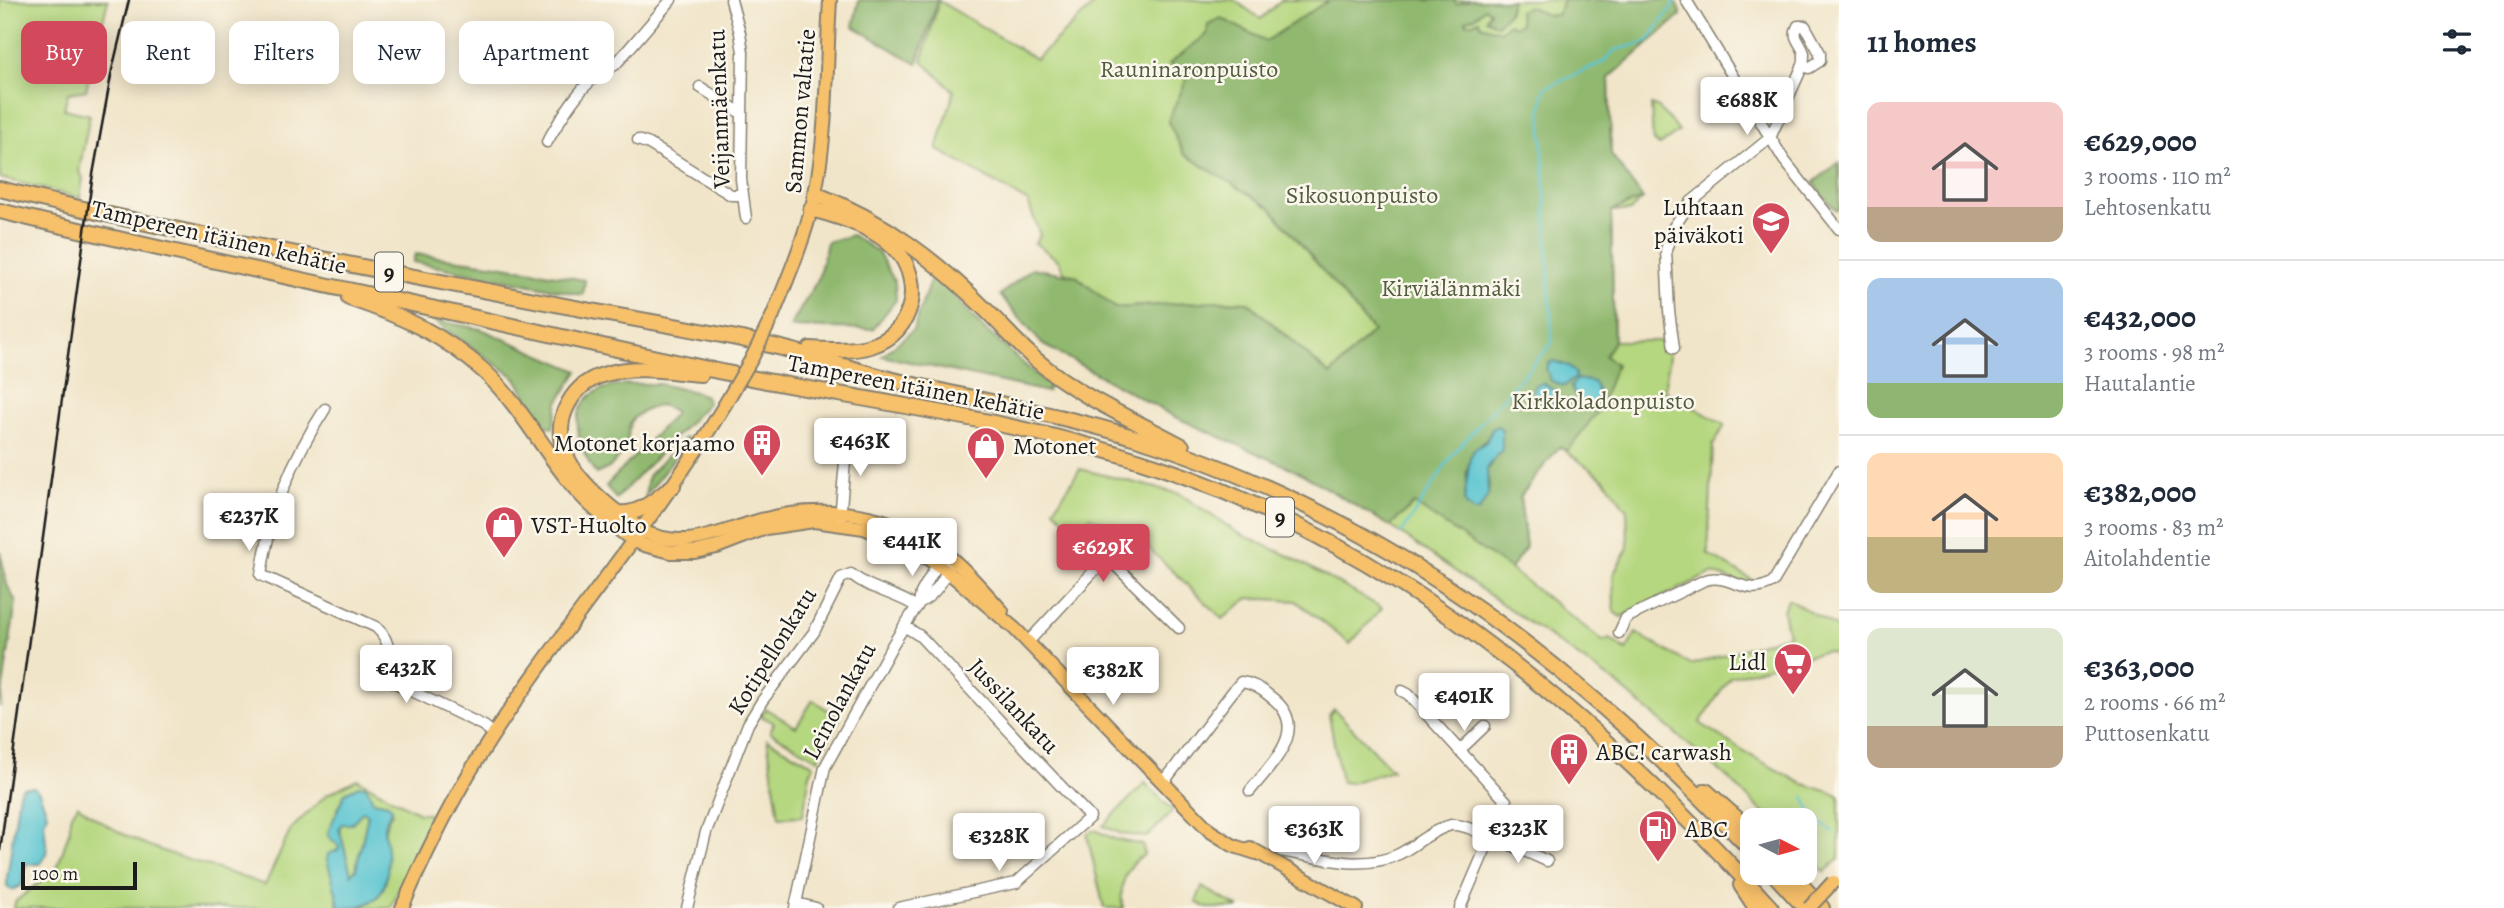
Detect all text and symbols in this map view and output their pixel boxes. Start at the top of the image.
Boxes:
chip: Buy [21,21,107,84]
chip: Rent [121,21,215,84]
chip: Filters [229,21,339,84]
chip: New [353,21,445,84]
chip: Apartment [459,21,614,84]
text: 11 homes [1867,22,1977,62]
icon: filters [2438,23,2476,61]
street label: Sammon valtatie [777,27,823,195]
street label: Veijanmäenkatu [700,29,738,190]
park label: Rauninaronpuisto [1100,53,1278,85]
pin: €688K [1698,78,1796,137]
text: €688K [1716,84,1778,115]
text: €629,000 [2084,121,2197,161]
icon: home [1923,130,2007,214]
text: 3 rooms · 110 m² [2084,161,2231,192]
park label: Sikosuonpuisto [1286,179,1438,211]
place label: Luhtaan päiväkoti [1654,191,1744,251]
street label: Tampereen itäinen kehätie [88,192,350,282]
text: Lehtosenkatu [2084,192,2211,223]
school or university icon: Luhtaan päiväkoti [1750,200,1792,255]
road number: 9 [375,252,403,292]
park label: Kirviälänmäki [1381,272,1521,304]
text: €432,000 [2084,297,2196,337]
icon: home [1923,306,2007,390]
text: 3 rooms · 98 m² [2084,337,2225,368]
street label: Tampereen itäinen kehätie [785,346,1047,428]
text: Hautalantie [2084,368,2196,399]
park label: Kirkkoladonpuisto [1511,385,1695,417]
pin: €463K [811,419,909,478]
building icon: Motonet korjaamo [741,422,783,477]
text: €463K [830,425,890,456]
shop icon: Motonet [965,425,1007,480]
place label: Motonet korjaamo [554,427,735,459]
place label: Motonet [1013,430,1097,462]
text: €382,000 [2084,472,2196,512]
icon: home [1923,481,2007,565]
pin: €237K [200,494,298,553]
road number: 9 [1266,498,1294,537]
text: €237K [219,500,279,531]
shop icon: VST-Huolto [483,504,525,559]
place label: VST-Huolto [530,509,647,541]
text: 3 rooms · 83 m² [2084,512,2224,543]
pin: €441K [863,518,961,578]
pin: €629K [1054,524,1152,584]
text: €441K [883,525,941,556]
text: €629K [1073,531,1133,562]
text: Aitolahdentie [2084,543,2211,574]
street label: Kotipellonkatu [720,581,824,721]
street label: Leinolankatu [795,637,883,765]
supermarket icon: Lidl [1772,641,1814,696]
pin: €432K [357,646,455,705]
place label: Lidl [1728,646,1766,678]
text: €363,000 [2084,647,2194,687]
pin: €382K [1064,648,1162,707]
street label: Jussilankatu [961,651,1067,761]
text: €432K [376,652,436,683]
text: €382K [1083,654,1143,685]
icon: home [1923,656,2007,740]
pin: €401K [1415,674,1513,733]
text: €401K [1435,680,1493,711]
text: 2 rooms · 66 m² [2084,687,2226,718]
text: Puttosenkatu [2084,718,2210,749]
building icon: ABC! carwash [1548,731,1590,786]
place label: ABC! carwash [1595,736,1732,768]
pin: €363K [1265,806,1363,866]
pin: €323K [1469,806,1567,865]
fuel station icon: ABC [1637,808,1679,863]
north arrow [1740,808,1816,886]
map controls [1740,808,1817,885]
text: €323K [1488,812,1548,843]
text: €363K [1285,813,1343,844]
place label: ABC [1684,813,1728,845]
pin: €328K [950,814,1048,873]
text: €328K [969,820,1029,851]
scale bar [21,859,136,891]
text: 100 m [32,861,78,887]

